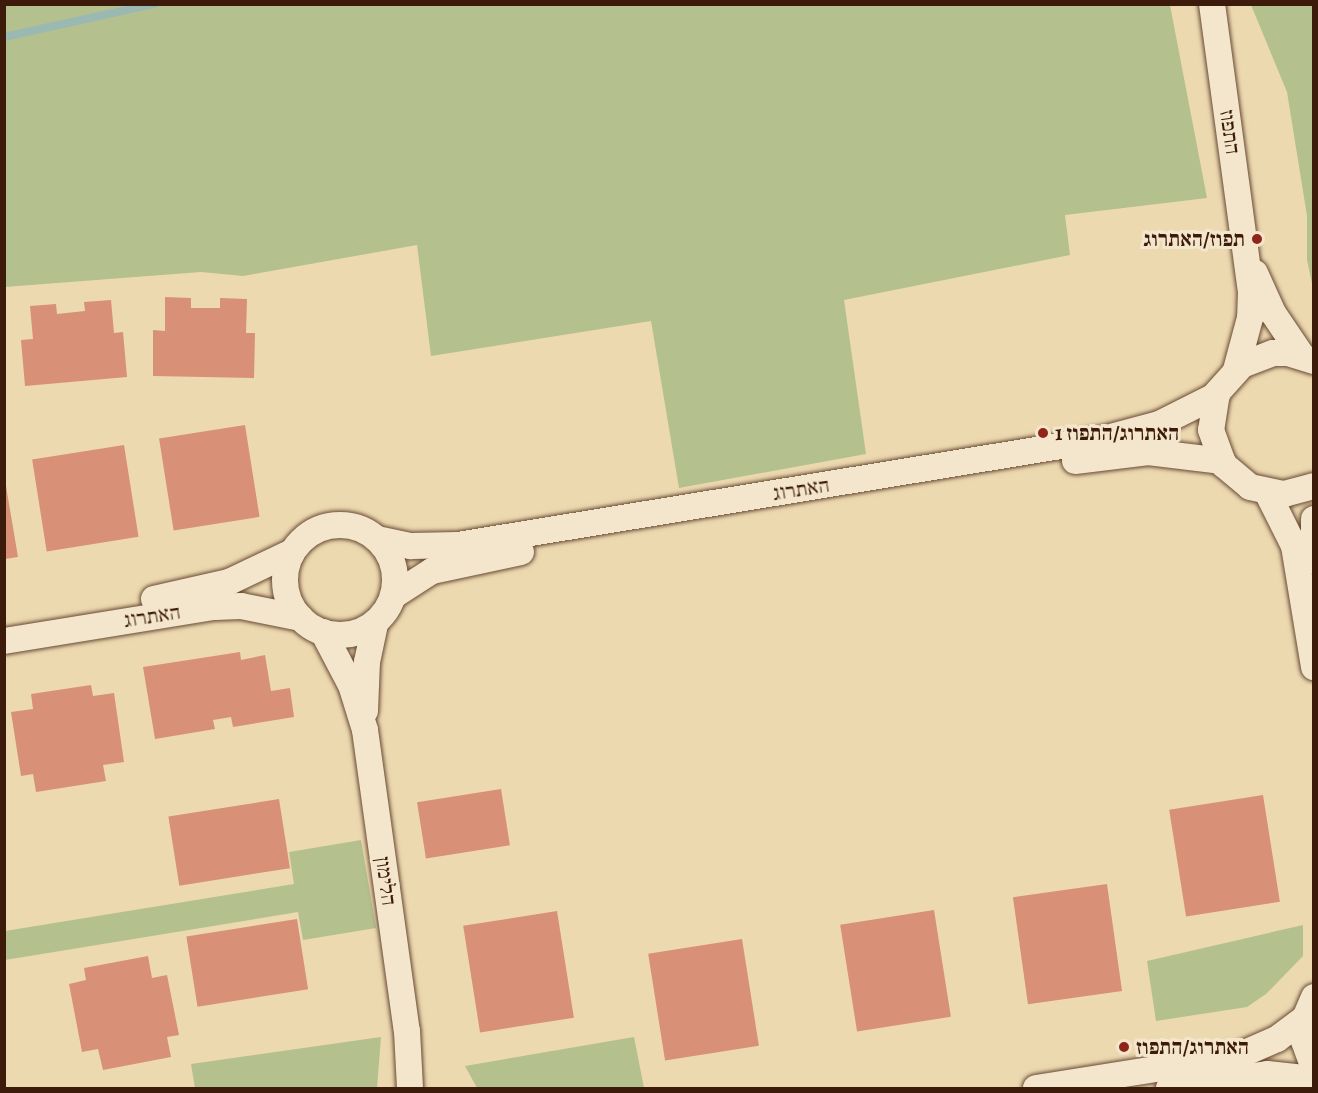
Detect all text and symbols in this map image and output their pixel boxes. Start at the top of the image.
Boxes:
street label: התפוז [1214,108,1246,156]
place label: תפוז/האתרוג [1143,226,1245,252]
marker: תפוז/האתרוג [1250,232,1264,246]
place label: האתרוג/התפוז 1 [1055,420,1179,446]
marker: האתרוג/התפוז 1 [1036,426,1050,440]
street label: האתרוג [771,472,831,506]
street label: האתרוג [122,599,182,633]
street label: הלימון [370,855,402,907]
place label: האתרוג/התפוז [1136,1034,1249,1060]
marker: האתרוג/התפוז [1117,1040,1131,1054]

